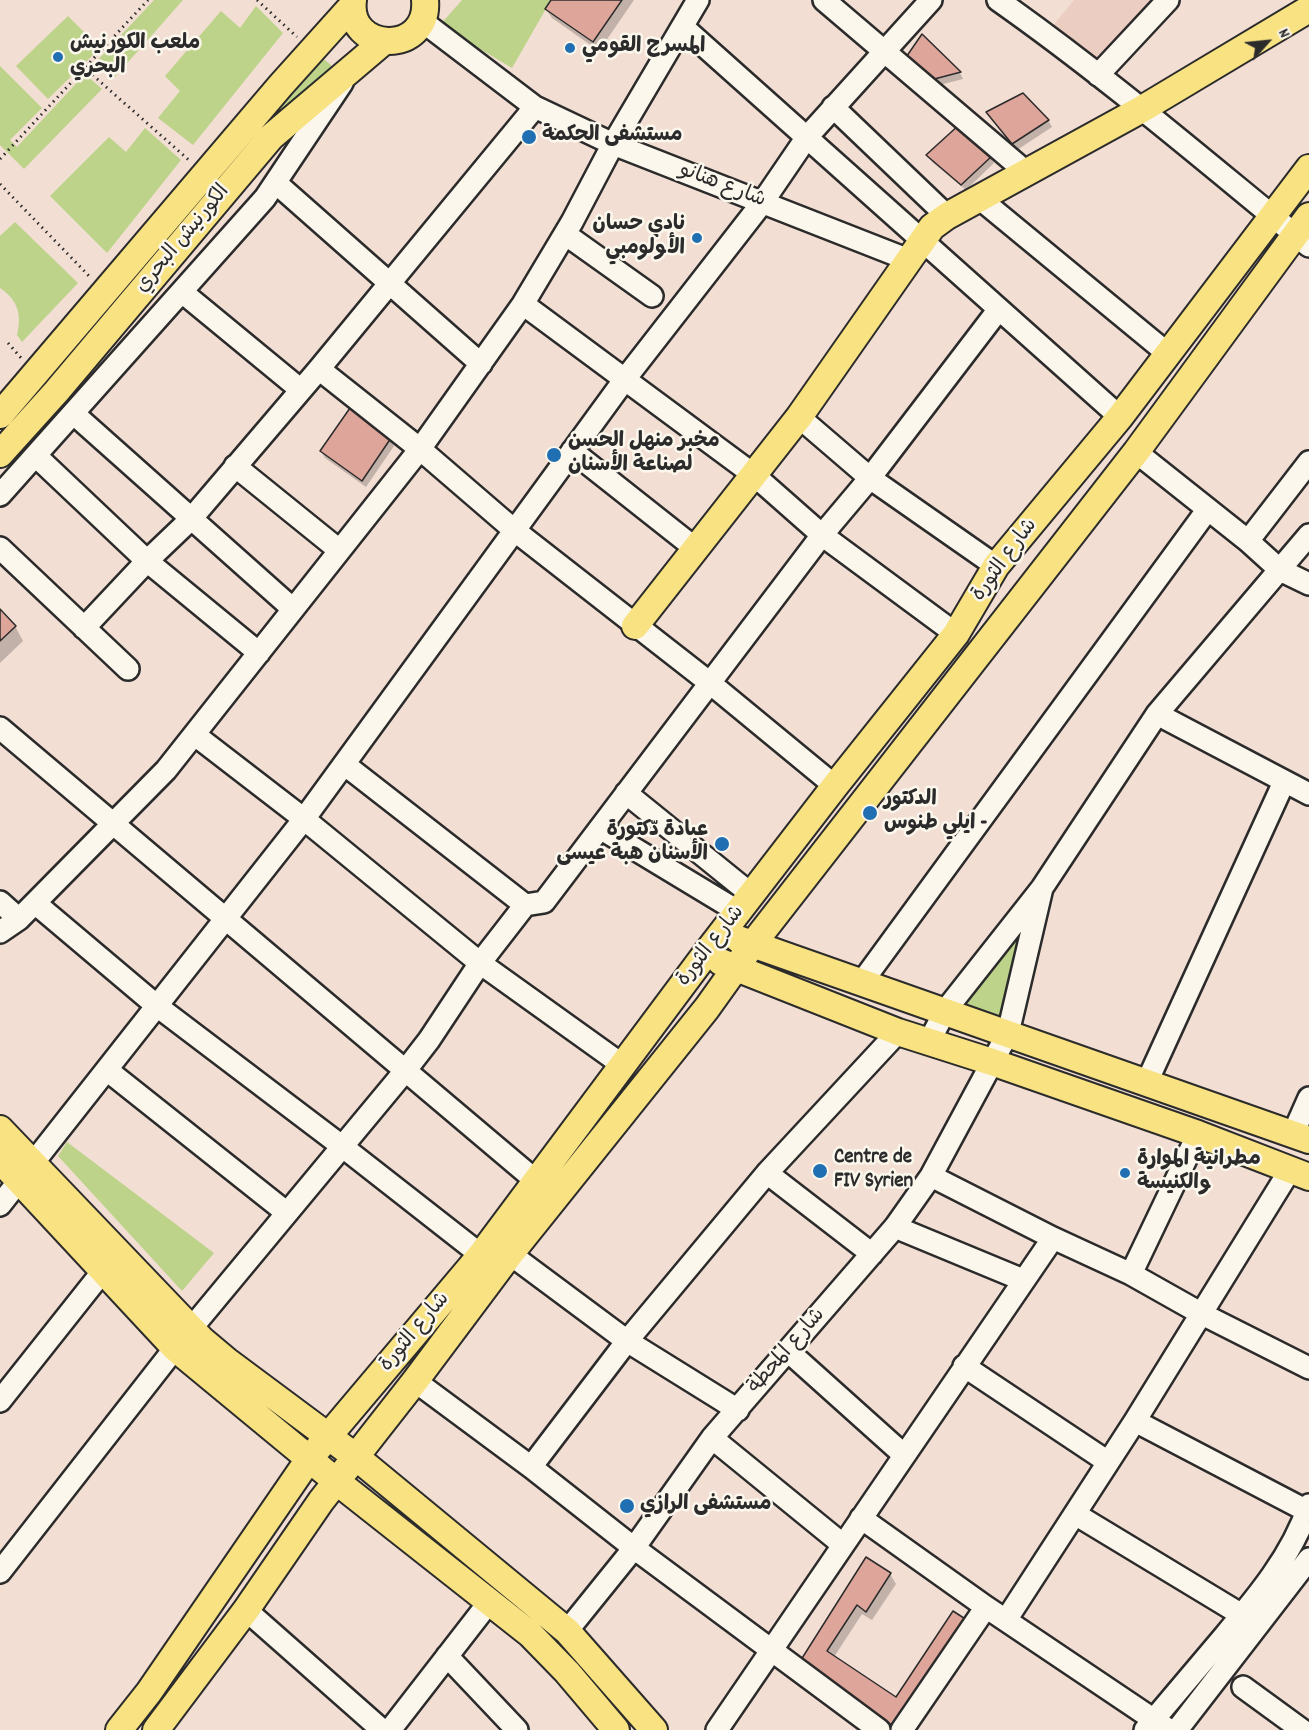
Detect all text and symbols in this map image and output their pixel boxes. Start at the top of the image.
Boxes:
north arrow [1237,12,1297,72]
text: N [1271,25,1296,42]
place label: ملعب الكورنيش البحري [70,32,200,82]
place label: المسرح القومي [582,35,705,61]
marker: المسرح القومي [563,41,577,55]
marker: ملعب الكورنيش البحري [51,50,65,64]
place label: مستشفى الحكمة [542,124,683,150]
marker: مستشفى الحكمة [520,128,538,146]
street label: شارع هنانو [675,159,769,215]
street label: الكورنيش البحري [131,181,237,299]
place label: نادي حسان الأولومبي [593,213,685,263]
marker: نادي حسان الأولومبي [690,231,704,245]
place label: مخبر منهل الحسن لصناعة الأسنان [568,430,720,480]
marker: مخبر منهل الحسن لصناعة الأسنان [545,446,563,464]
street label: شارع الثورة [968,515,1044,607]
place label: الدكتور ايلي طنوس - [884,788,987,838]
marker: الدكتور ايلي طنوس - [861,804,879,822]
place label: عيادة دّكتورة الأسنان هبة عيسى [556,819,708,869]
marker: عيادة دّكتورة الأسنان هبة عيسى [713,835,731,853]
street label: شارع الثورة [673,901,751,993]
place label: Centre de FIV Syrien [834,1146,913,1196]
place label: مطرانية الموارة والكنيسة [1137,1148,1261,1198]
marker: Centre de FIV Syrien [811,1162,829,1180]
marker: مطرانية الموارة والكنيسة [1118,1166,1132,1180]
street label: شارع الثورة [375,1288,457,1378]
street label: شارع المحطة [744,1304,832,1400]
place label: مستشفى الرازي [640,1493,772,1519]
marker: مستشفى الرازي [618,1497,636,1515]

